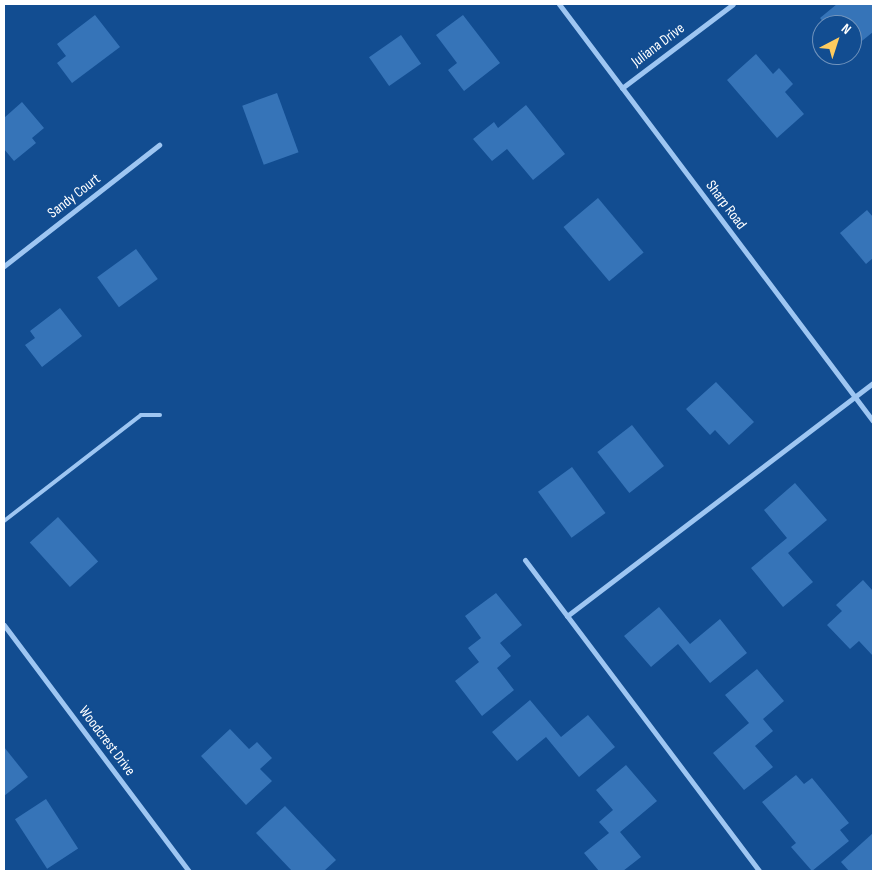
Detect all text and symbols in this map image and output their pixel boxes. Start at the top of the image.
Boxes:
north arrow [812,15,862,65]
street label: Juliana Drive [628,19,688,71]
text: N [838,20,855,38]
street label: Sandy Court [44,170,104,222]
street label: Sharp Road [702,177,750,233]
street label: Woodcrest Drive [75,703,139,779]

